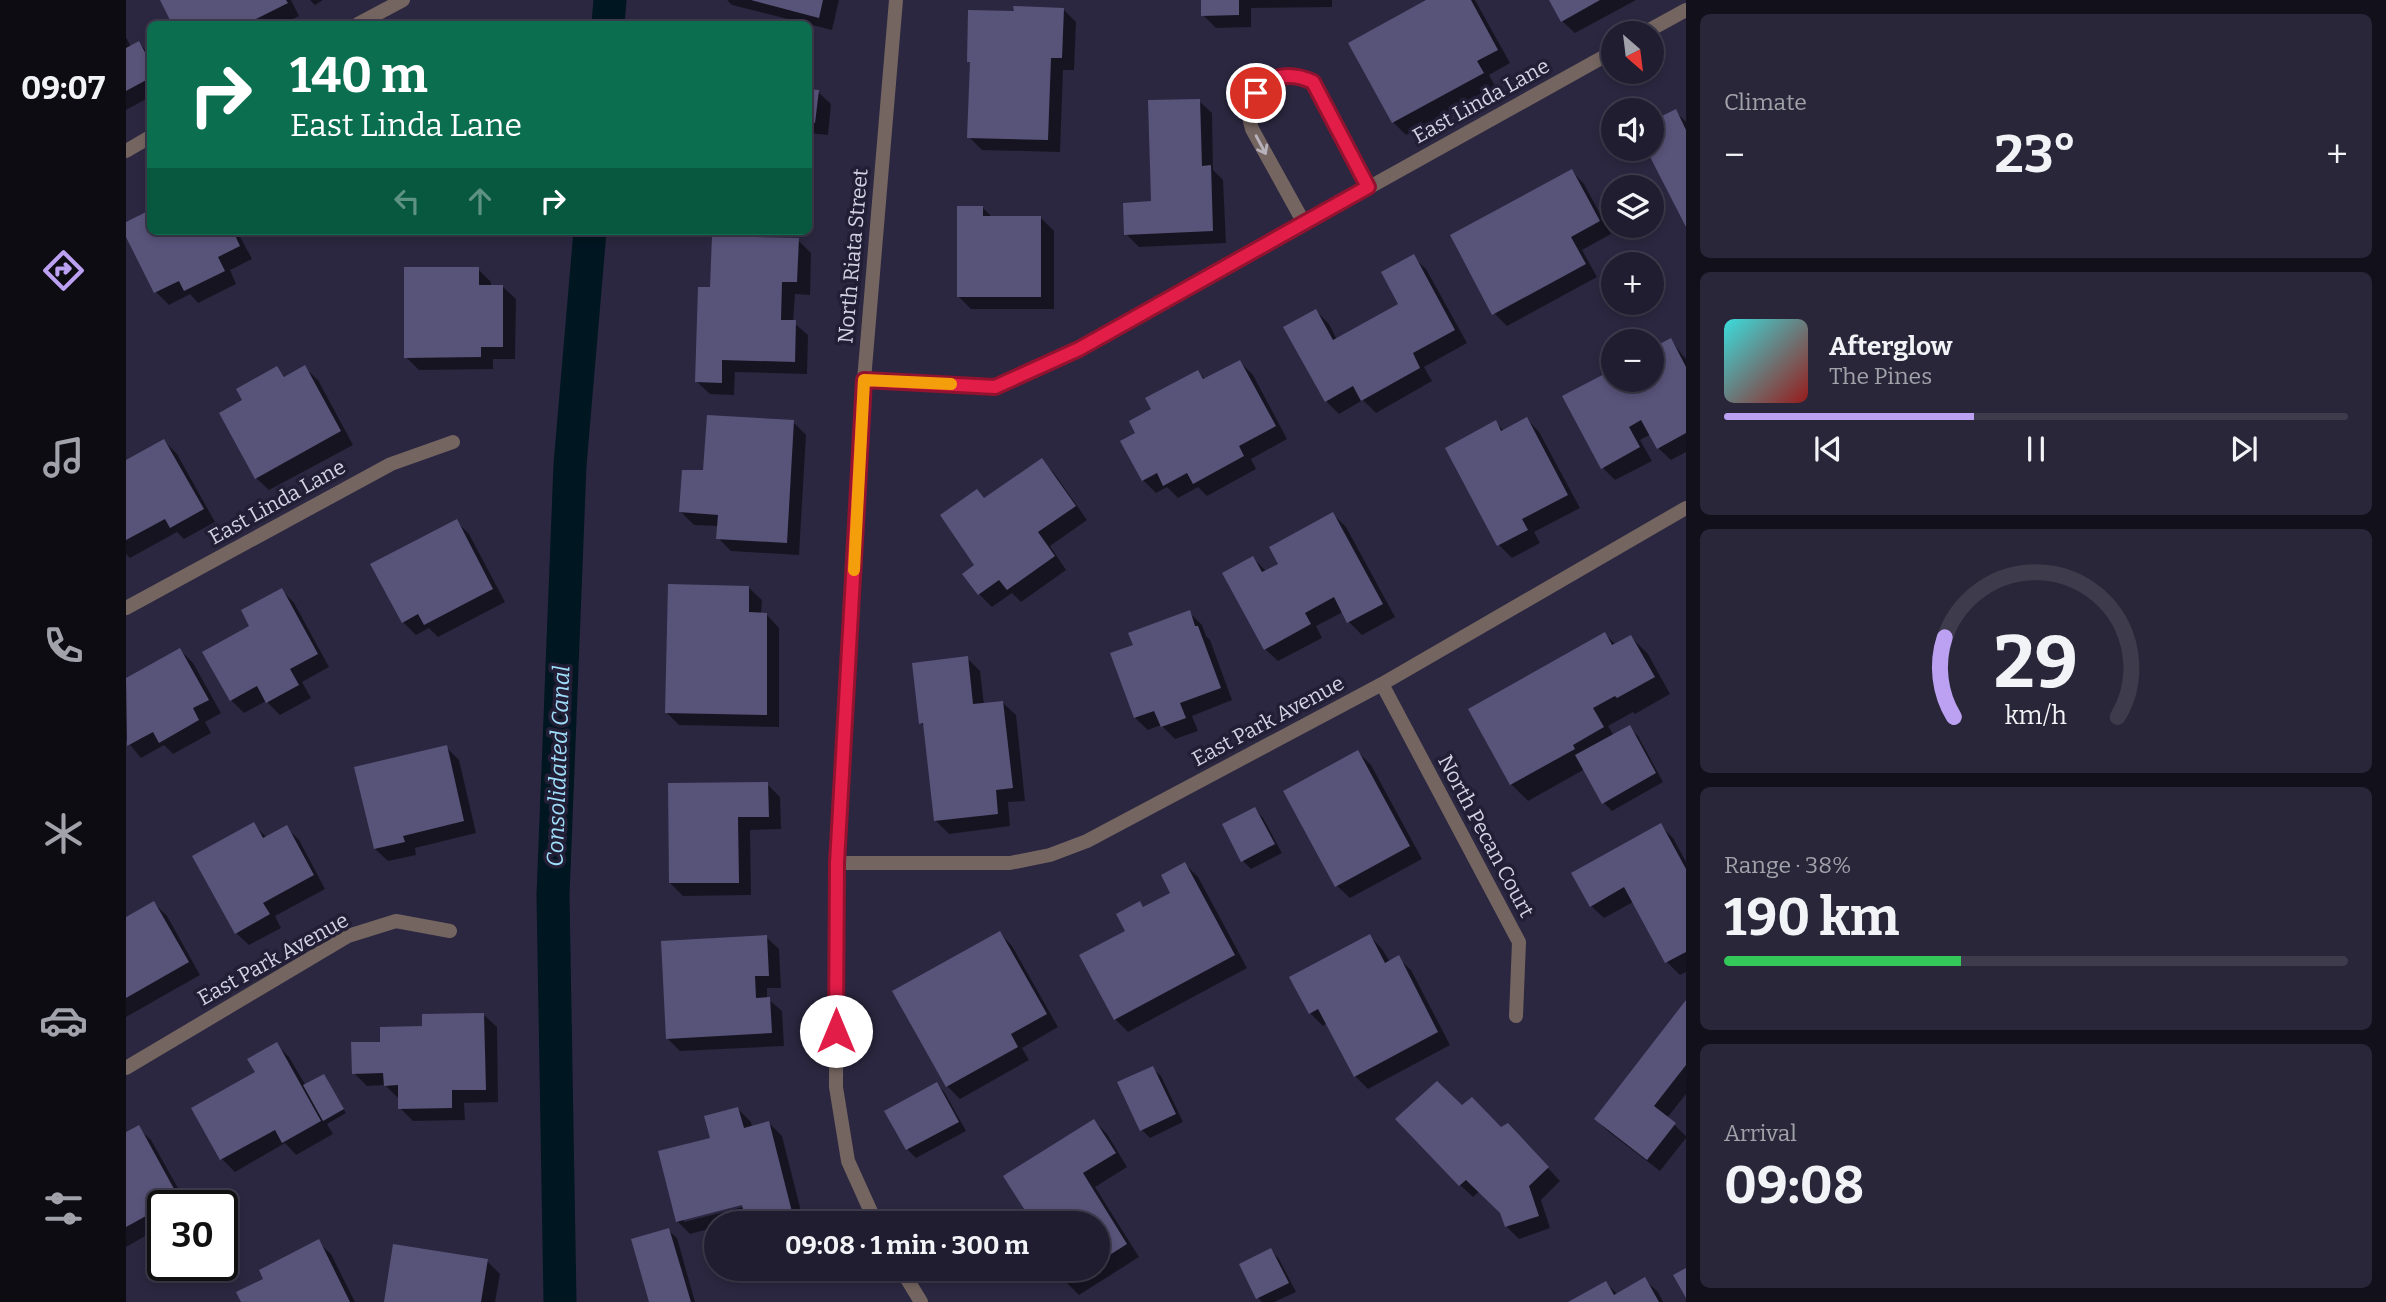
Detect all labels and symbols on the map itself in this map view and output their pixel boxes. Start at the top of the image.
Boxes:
north arrow [1601,21,1664,84]
street label: East Linda Lane [1408,53,1554,149]
pin [1226,63,1286,123]
one-way arrow [1255,134,1269,155]
street label: North Riata Street [832,167,874,345]
street label: East Linda Lane [204,454,350,550]
water label: Consolidated Canal [540,665,576,867]
street label: East Park Avenue [1188,670,1348,772]
street label: North Pecan Court [1432,750,1540,922]
street label: East Park Avenue [193,907,353,1011]
position arrow [799,994,873,1068]
speed limit sign: 30 [147,1190,238,1281]

